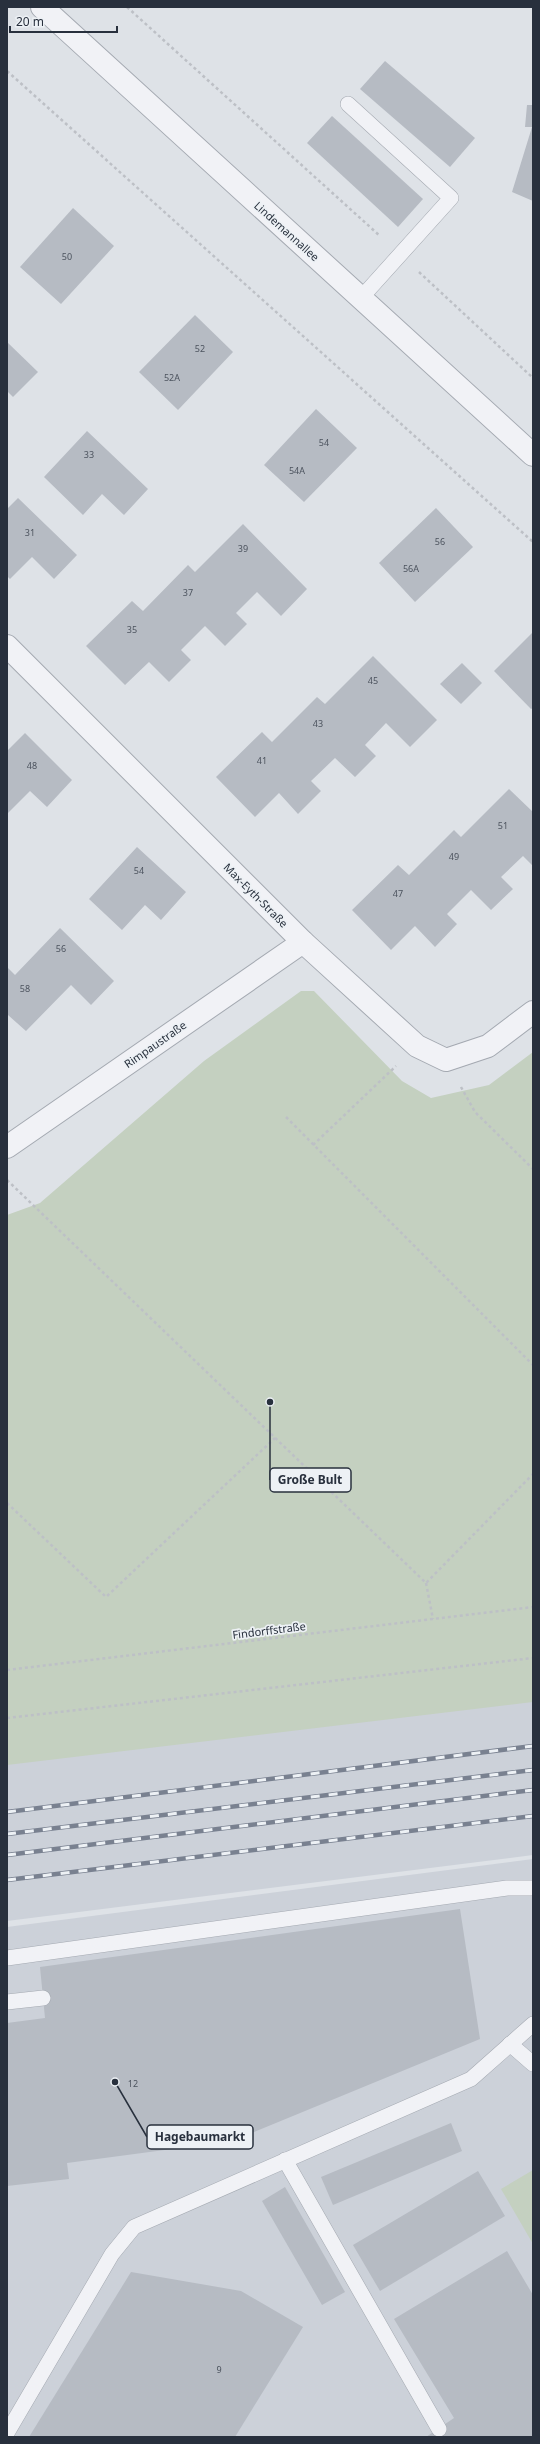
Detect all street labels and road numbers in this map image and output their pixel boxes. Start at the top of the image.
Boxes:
street label: Lindemannallee [251,198,323,264]
street label: Max-Eyth-Straße [221,860,291,930]
street label: Rimpaustraße [121,1017,189,1071]
street label: Findorffstraße [231,1618,307,1642]

